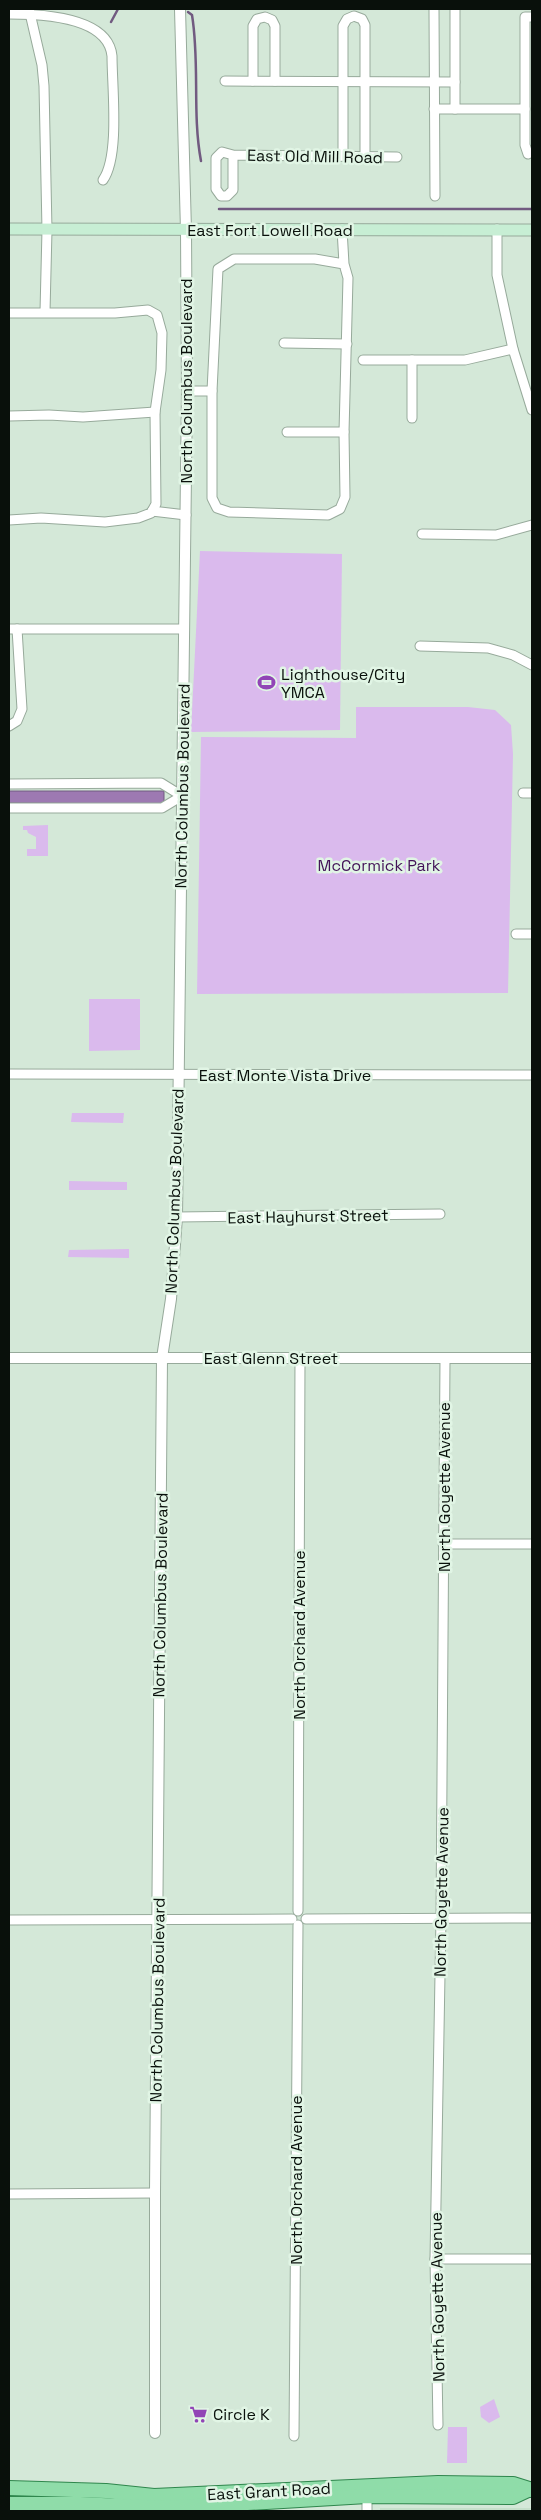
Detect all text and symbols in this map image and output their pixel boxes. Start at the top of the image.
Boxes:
street label: East Old Mill Road [247,145,383,168]
street label: East Fort Lowell Road [187,220,353,241]
street label: North Columbus Boulevard [176,278,197,484]
place label: Lighthouse/City YMCA [281,664,405,703]
sports icon: Lighthouse/City YMCA [257,673,277,693]
street label: North Columbus Boulevard [170,683,195,889]
park label: McCormick Park [318,855,441,876]
street label: East Monte Vista Drive [199,1065,371,1086]
street label: North Columbus Boulevard [160,1088,189,1294]
street label: East Hayhurst Street [227,1205,389,1228]
street label: East Glenn Street [204,1348,338,1369]
street label: North Goyette Avenue [434,1402,455,1572]
street label: North Columbus Boulevard [148,1492,173,1698]
street label: North Orchard Avenue [289,1550,310,1720]
street label: North Goyette Avenue [430,1807,453,1977]
street label: North Columbus Boulevard [145,1897,170,2103]
street label: North Orchard Avenue [286,2095,307,2265]
street label: North Goyette Avenue [426,2212,449,2382]
supermarket icon: Circle K [189,2404,209,2424]
place label: Circle K [213,2404,270,2425]
street label: East Grant Road [207,2478,331,2505]

